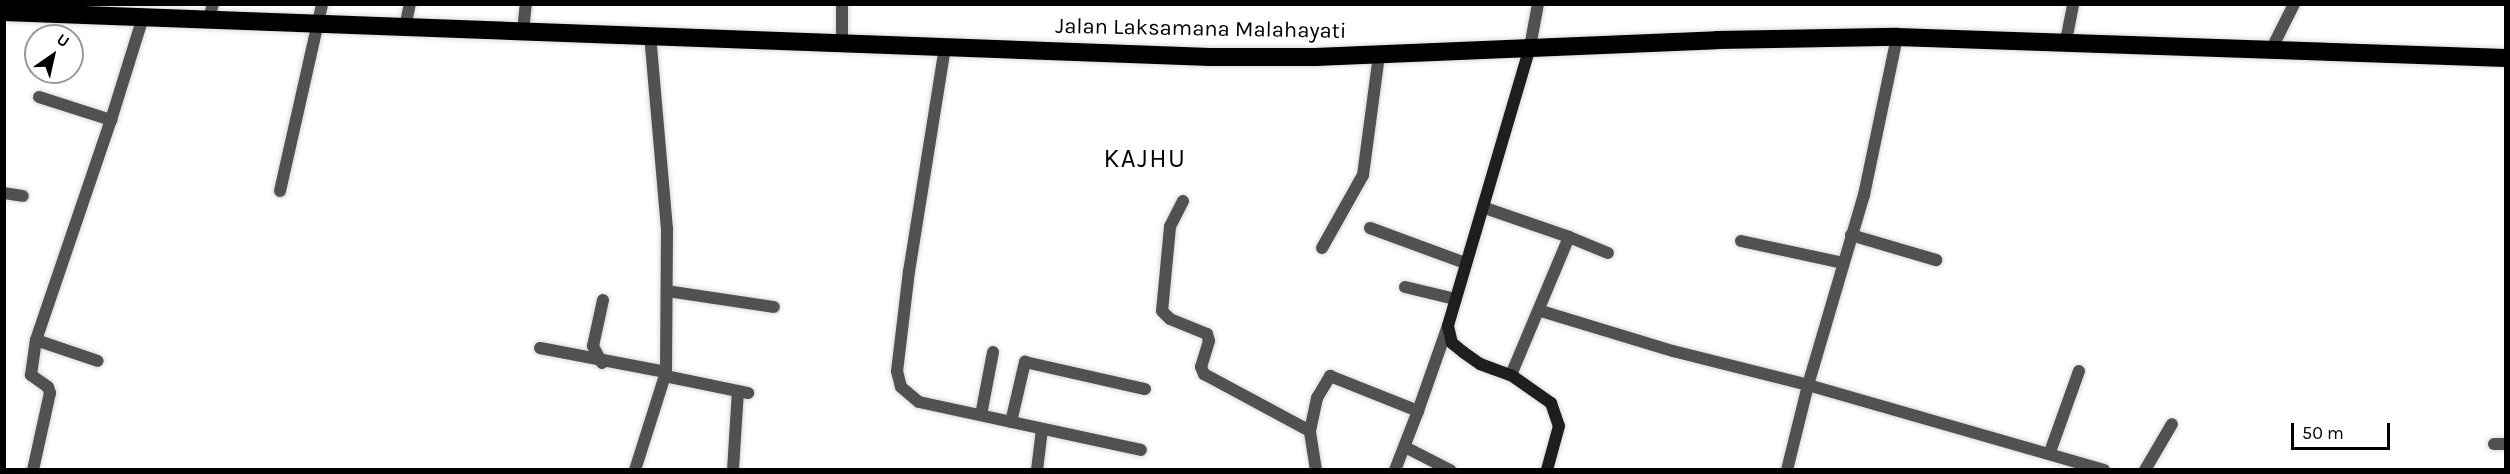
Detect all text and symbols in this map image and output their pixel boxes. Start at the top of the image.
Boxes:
street label: Jalan Laksamana Malahayati [1055,13,1347,45]
north arrow [24,24,84,84]
text: U [53,29,73,51]
district label: KAJHU [1103,143,1187,175]
scale bar [2294,411,2393,449]
text: 50 m [2302,422,2344,444]

